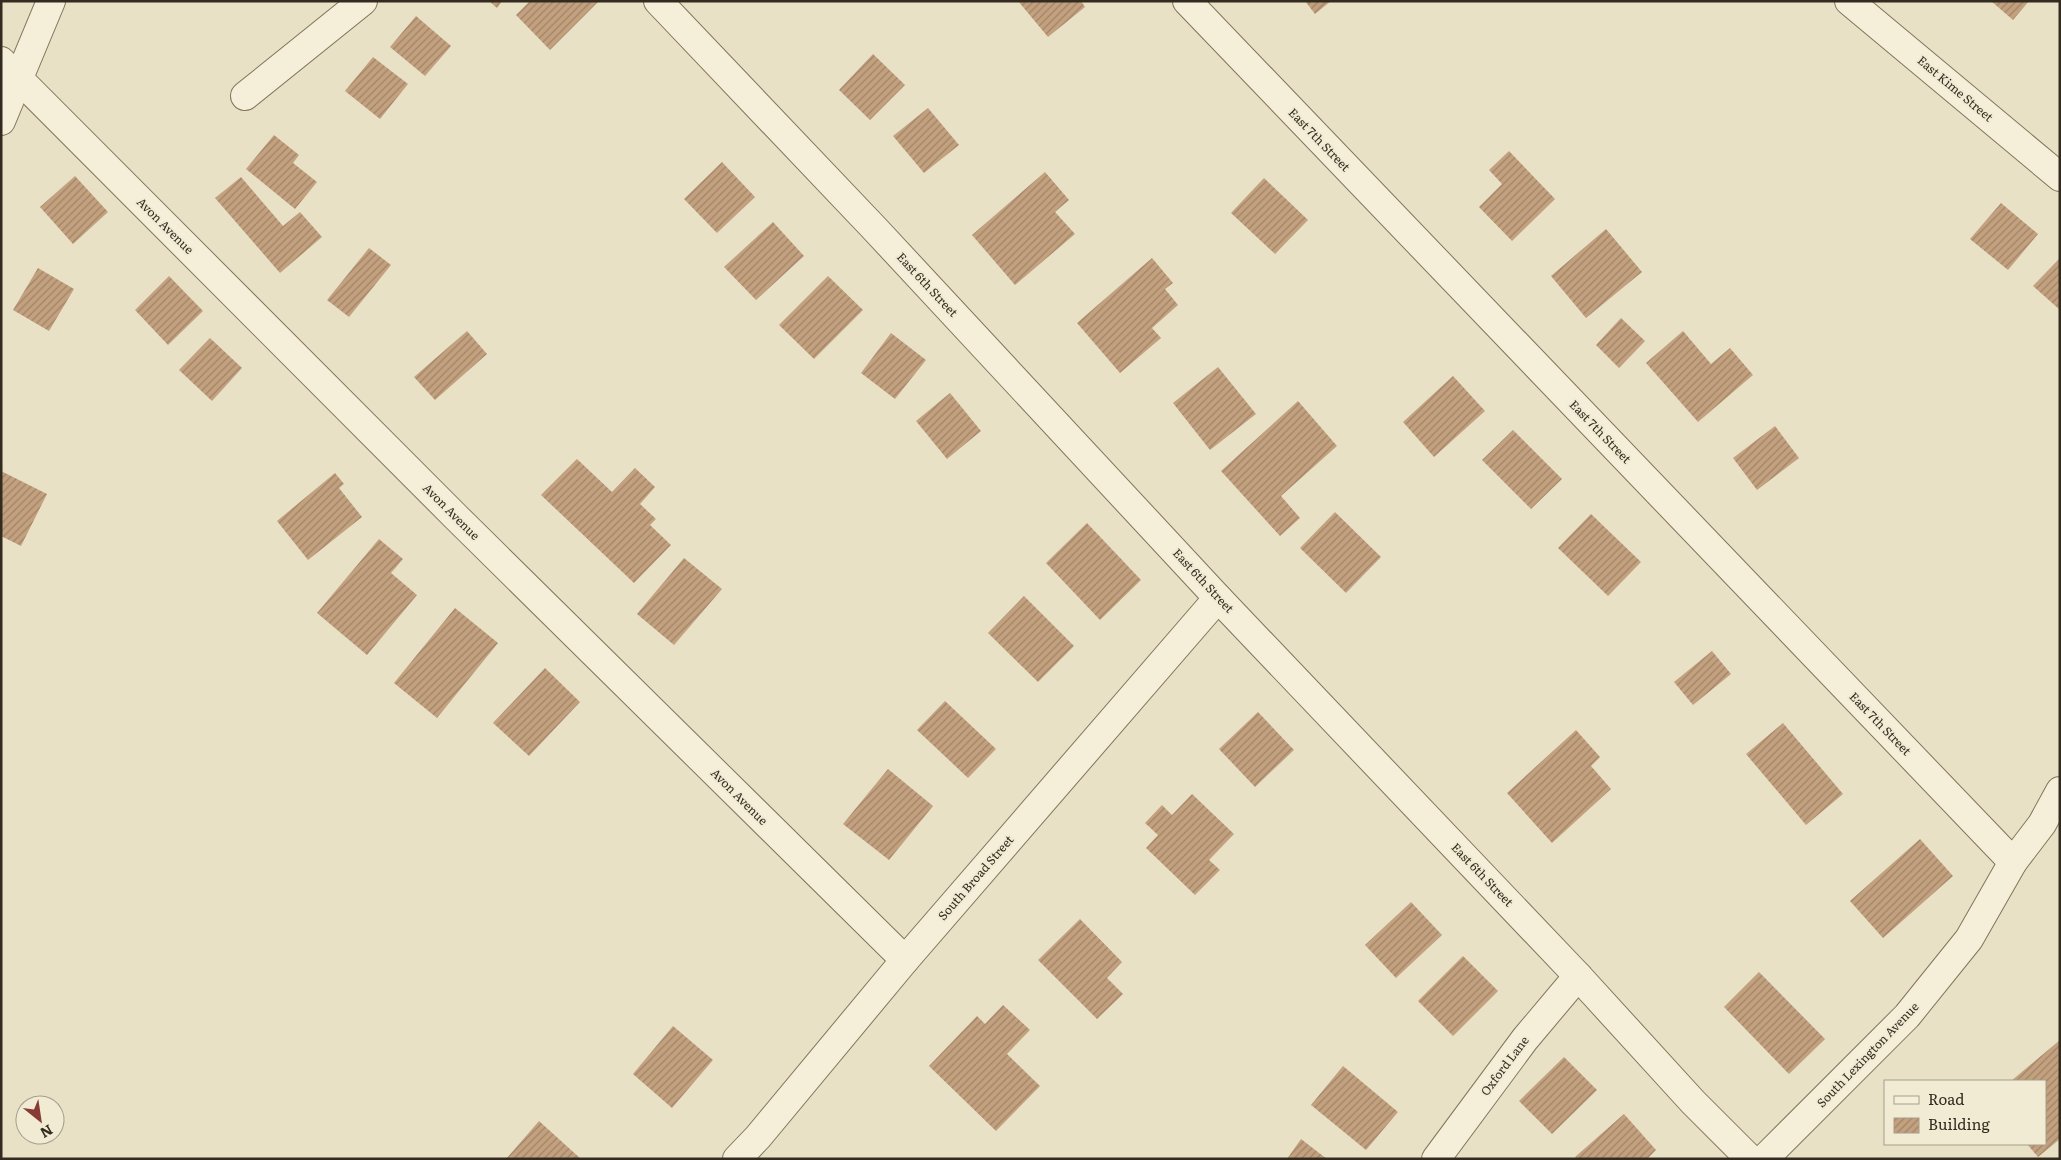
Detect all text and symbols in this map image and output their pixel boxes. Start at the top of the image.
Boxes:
street label: East Kime Street [1914,51,1998,125]
street label: East 7th Street [1285,104,1355,175]
street label: Avon Avenue [133,193,198,258]
street label: East 6th Street [893,248,963,321]
street label: East 7th Street [1566,396,1636,467]
street label: Avon Avenue [419,479,484,544]
street label: East 6th Street [1169,544,1239,617]
street label: East 7th Street [1846,688,1916,759]
street label: Avon Avenue [707,764,772,829]
street label: South Broad Street [933,831,1017,924]
street label: East 6th Street [1448,838,1518,910]
street label: South Lexington Avenue [1812,998,1922,1111]
street label: Oxford Lane [1476,1032,1533,1099]
legend [1884,1080,2046,1145]
text: Road [1928,1087,1964,1110]
north arrow [15,1095,65,1145]
text: Building [1928,1112,1990,1135]
text: N [37,1121,57,1144]

